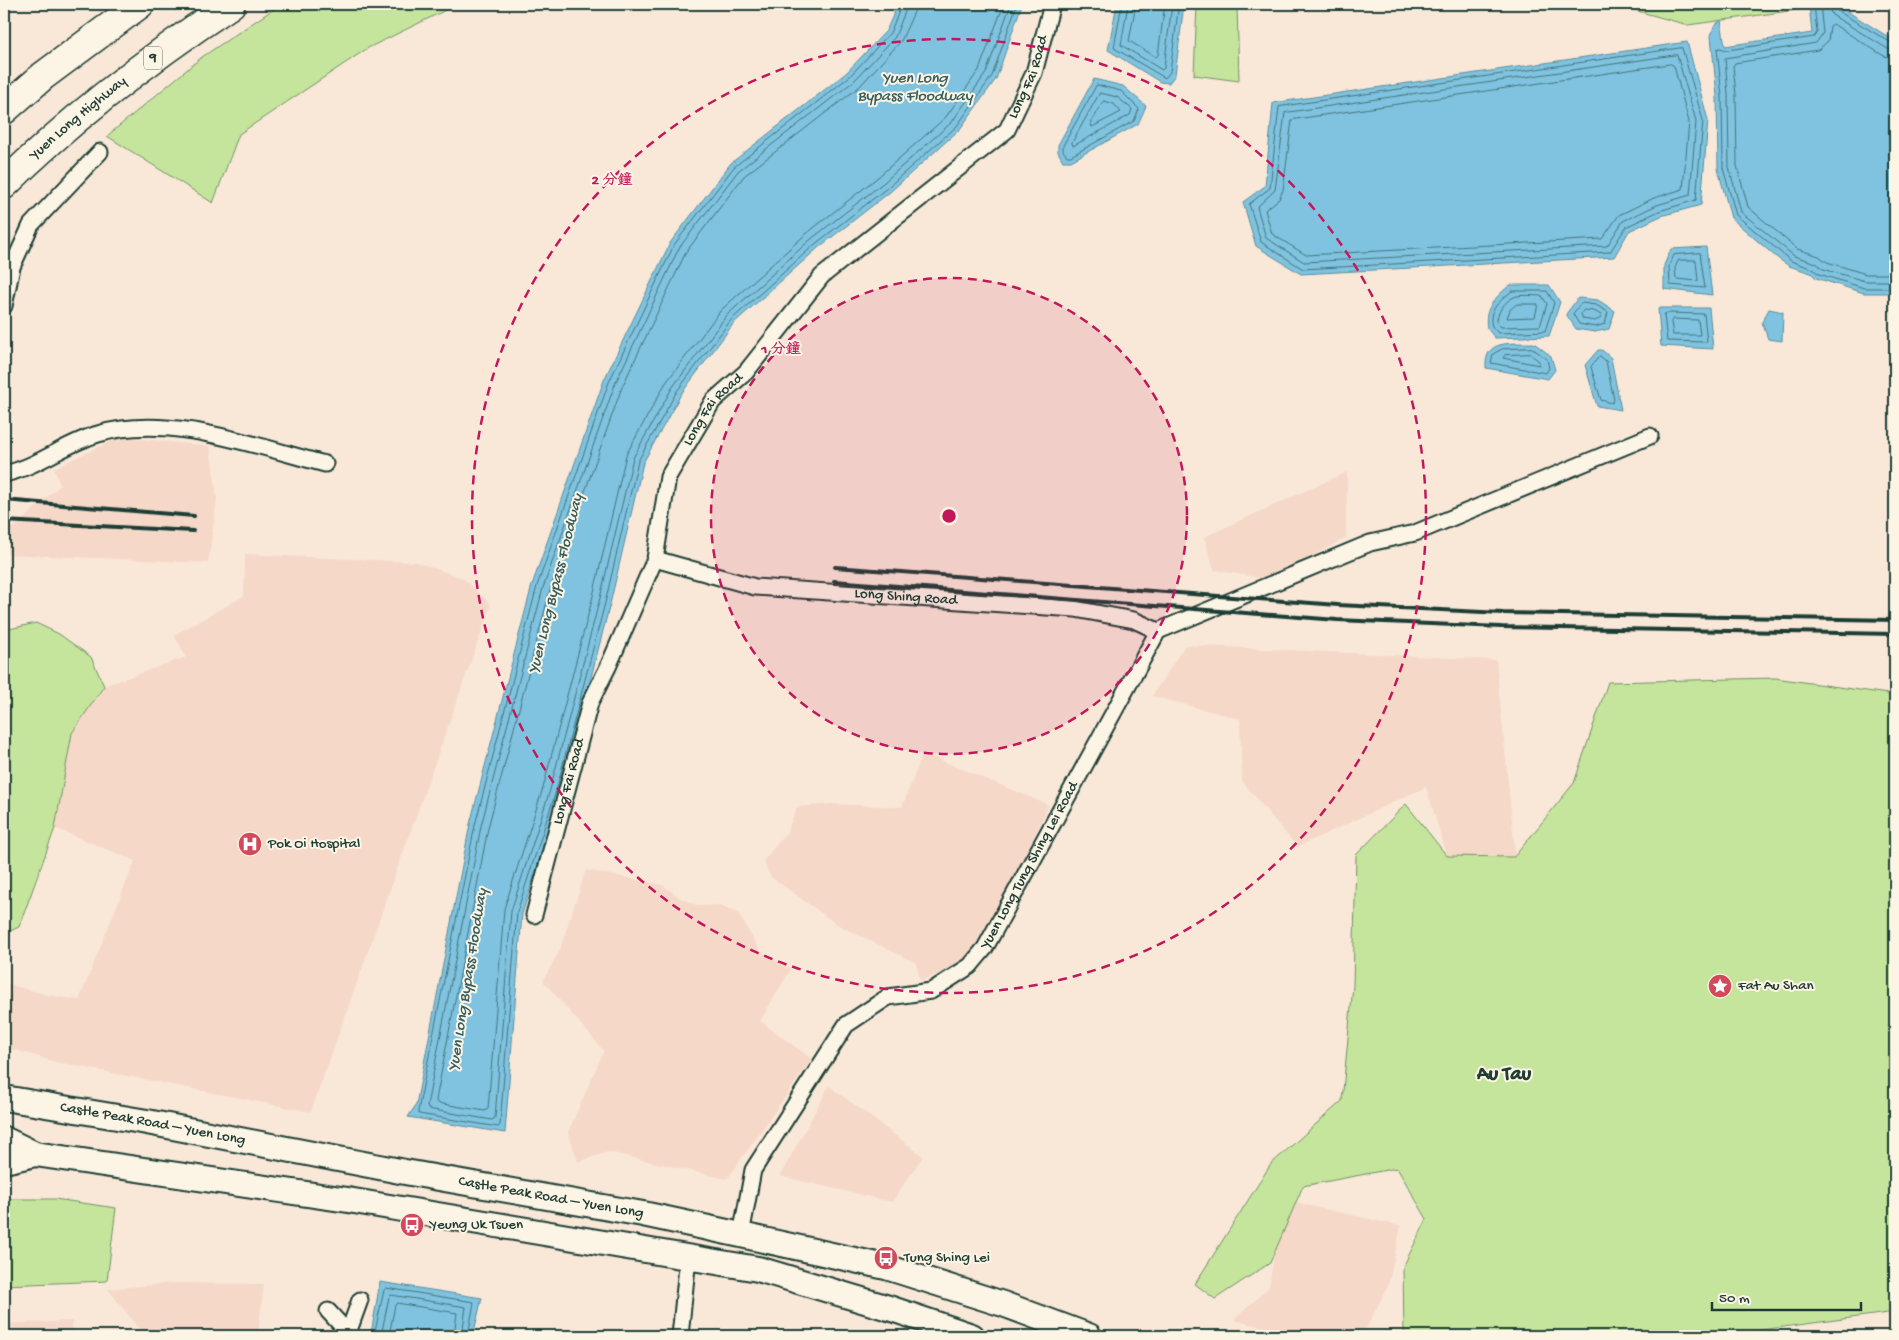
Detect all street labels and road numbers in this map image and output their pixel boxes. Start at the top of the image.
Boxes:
street label: Long Fai Road [1005,32,1053,122]
road number: 9 [144,46,162,70]
street label: Yuen Long Highway [25,72,131,165]
street label: Long Fai Road [679,369,748,449]
street label: Long Shing Road [854,585,959,610]
street label: Long Fai Road [549,735,590,826]
street label: Yuen Long Tung Shing Lei Road [976,778,1083,954]
street label: Castle Peak Road – Yuen Long [59,1099,247,1150]
street label: Castle Peak Road – Yuen Long [457,1173,645,1223]

